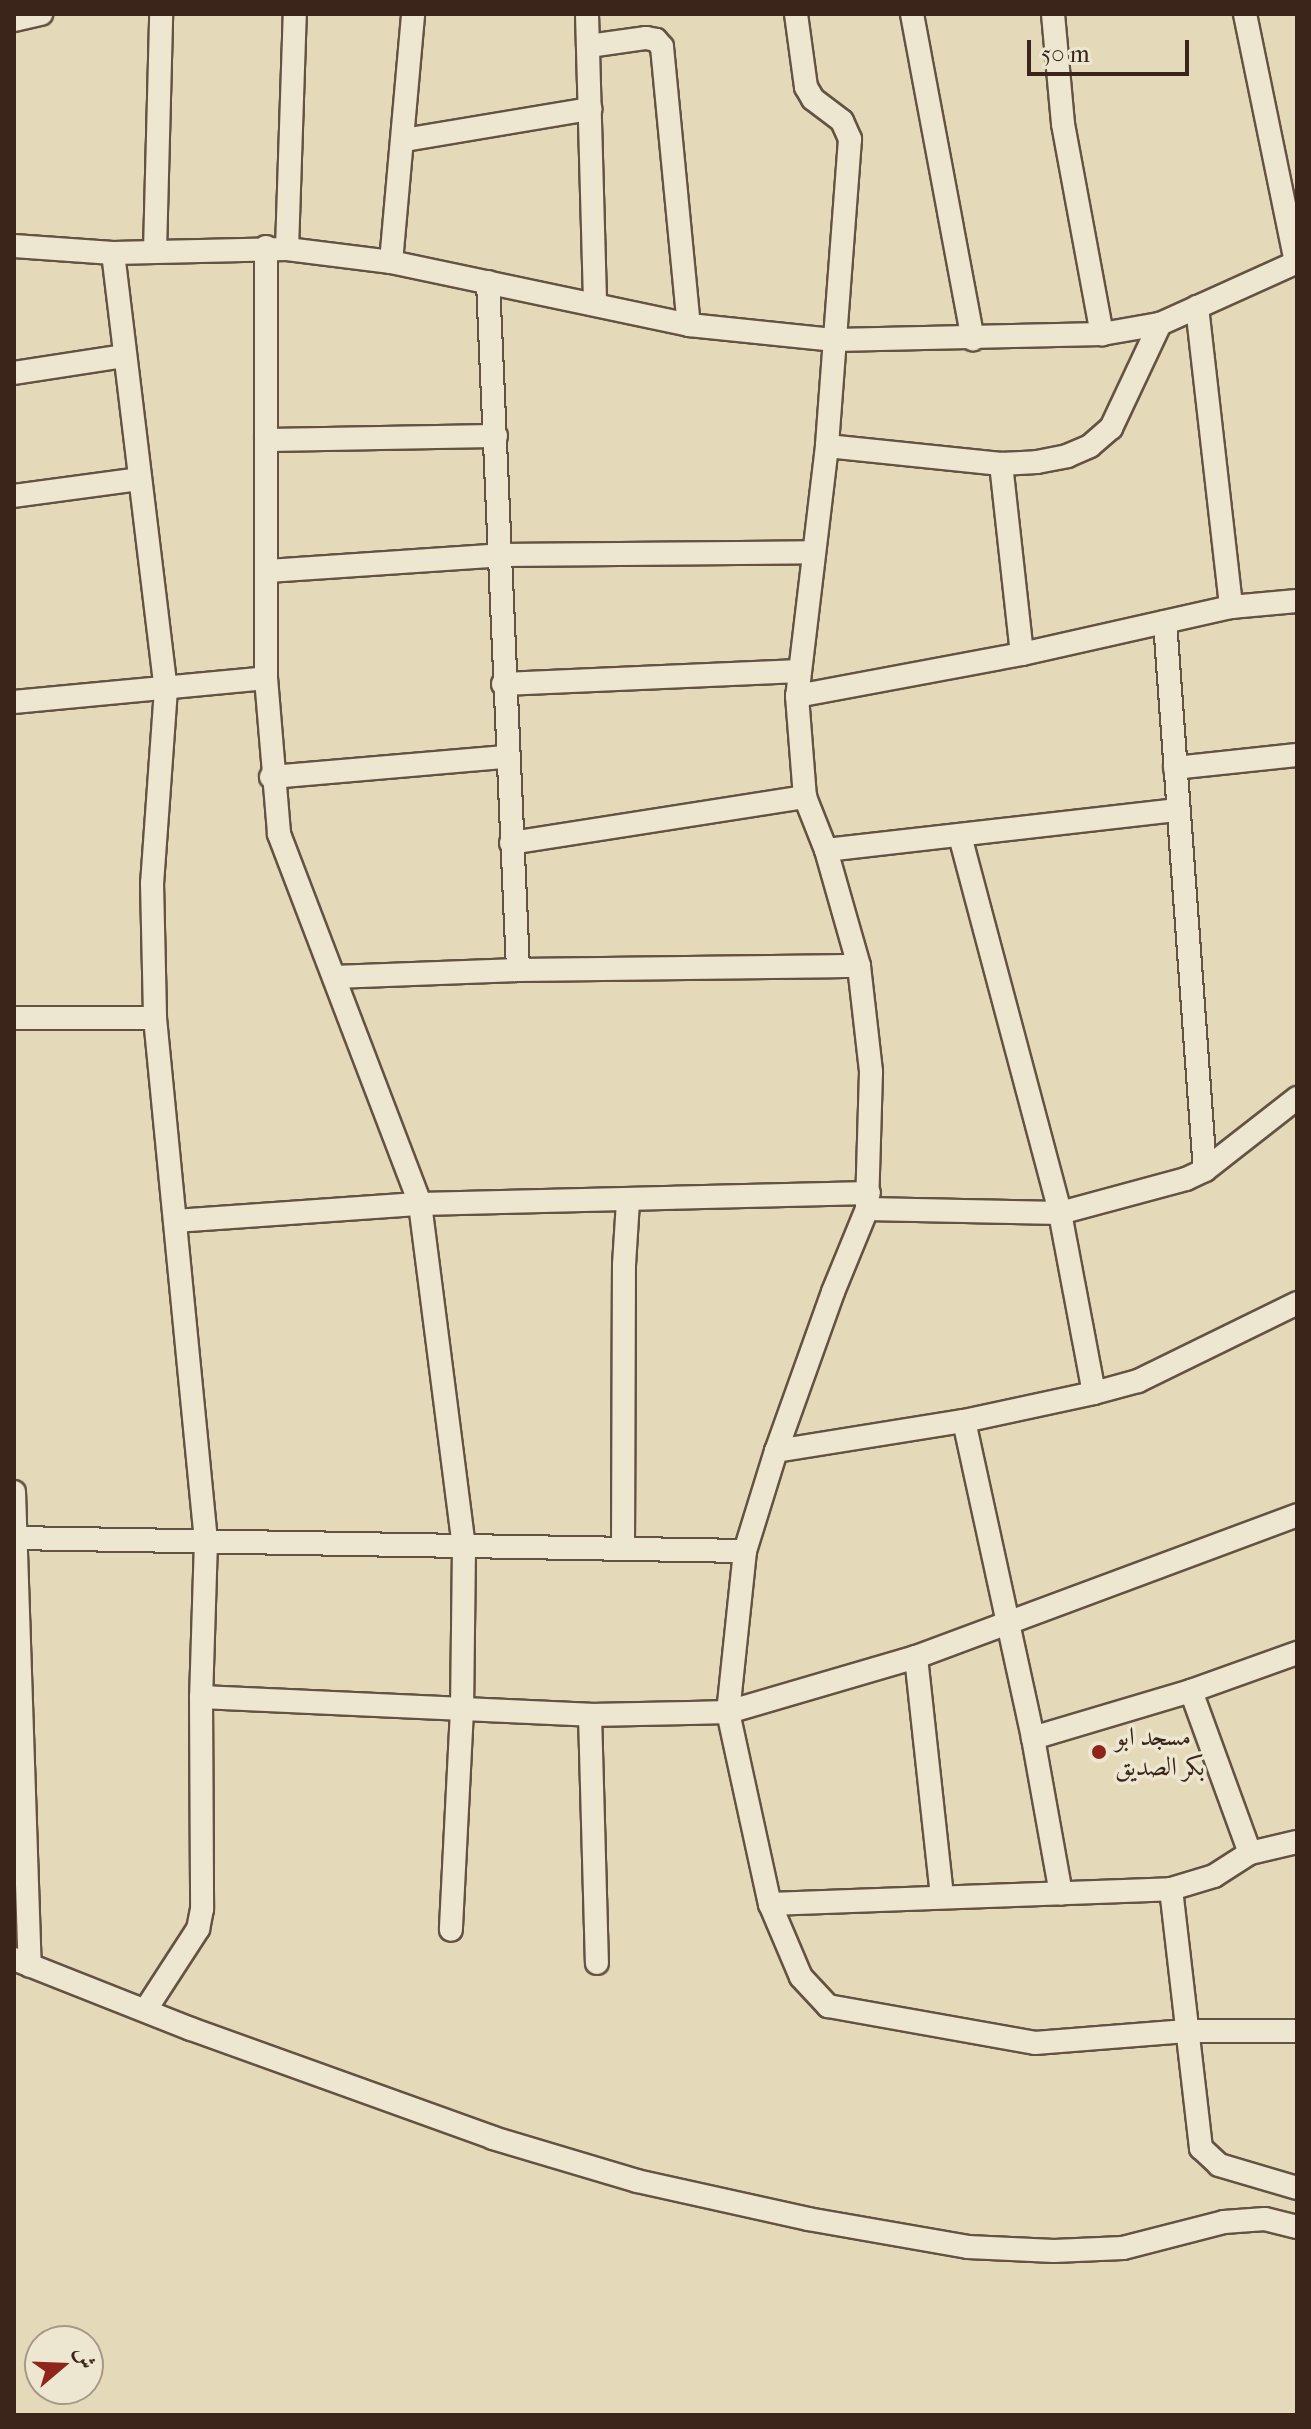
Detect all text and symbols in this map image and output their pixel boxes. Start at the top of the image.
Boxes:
scale bar [1031,24,1193,74]
text: 50 m [1041,40,1090,68]
place label: مسجد ابو بكر الصديق [1115,1721,1205,1782]
marker: مسجد ابو بكر الصديق [1090,1743,1108,1761]
north arrow [24,2325,104,2405]
text: ش [69,2343,101,2372]

